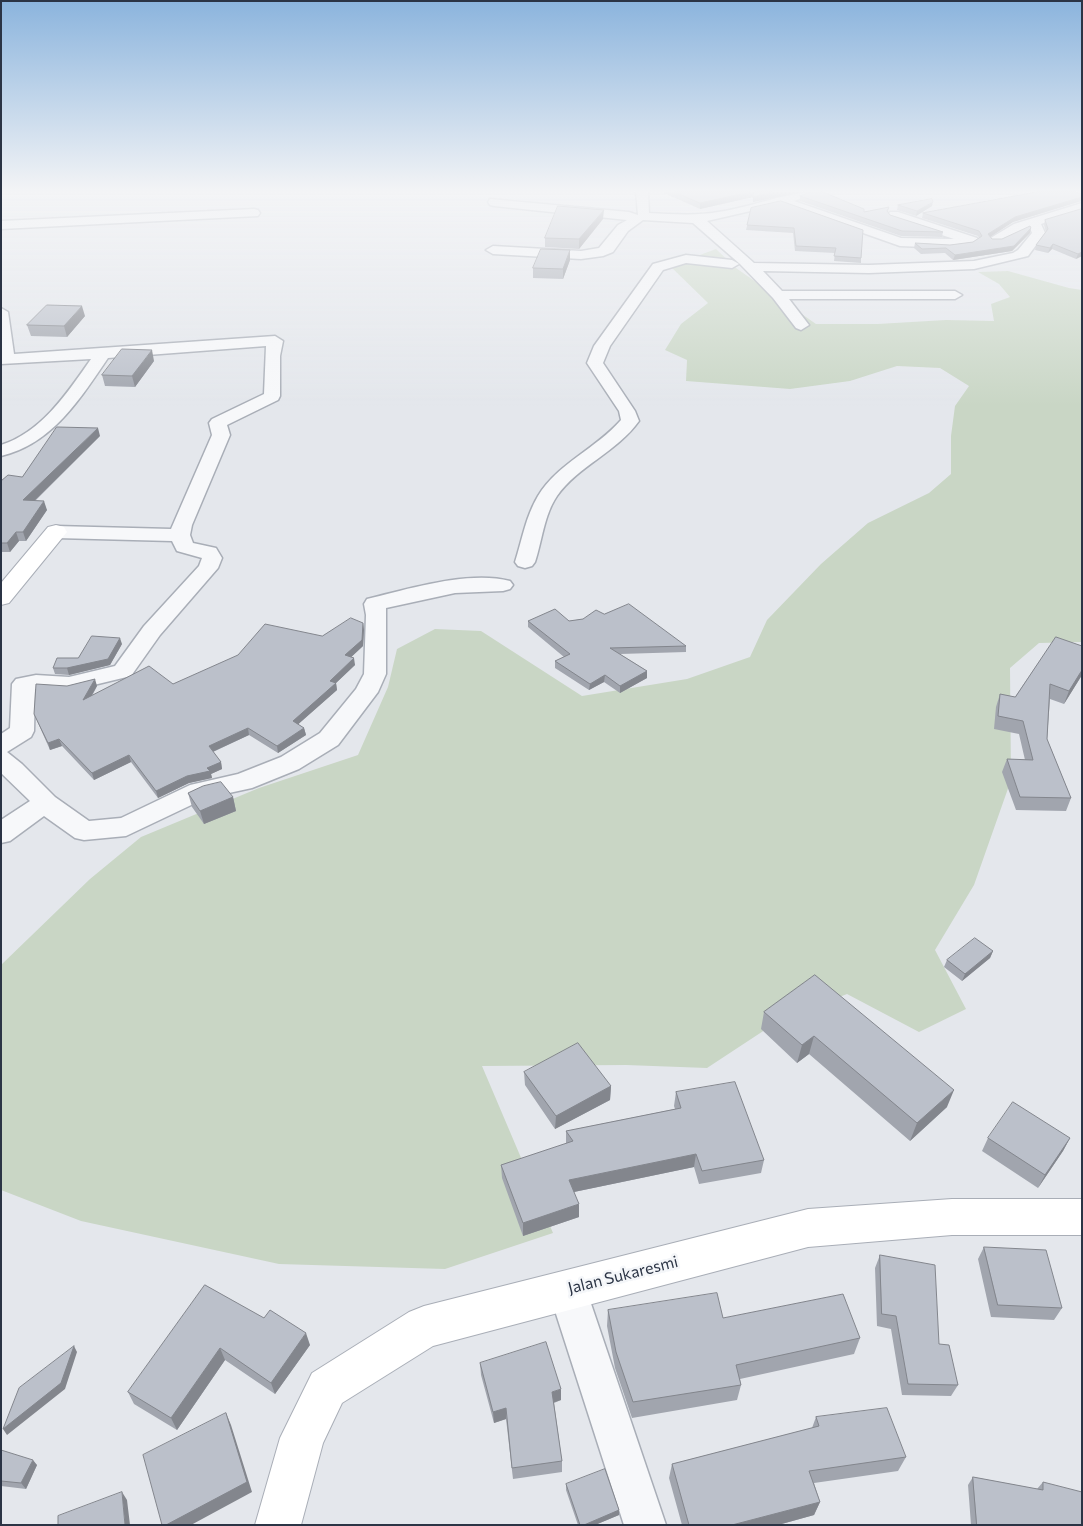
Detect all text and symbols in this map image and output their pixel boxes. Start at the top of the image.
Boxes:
street label: Jalan Sukaresmi [566,1252,680,1298]

